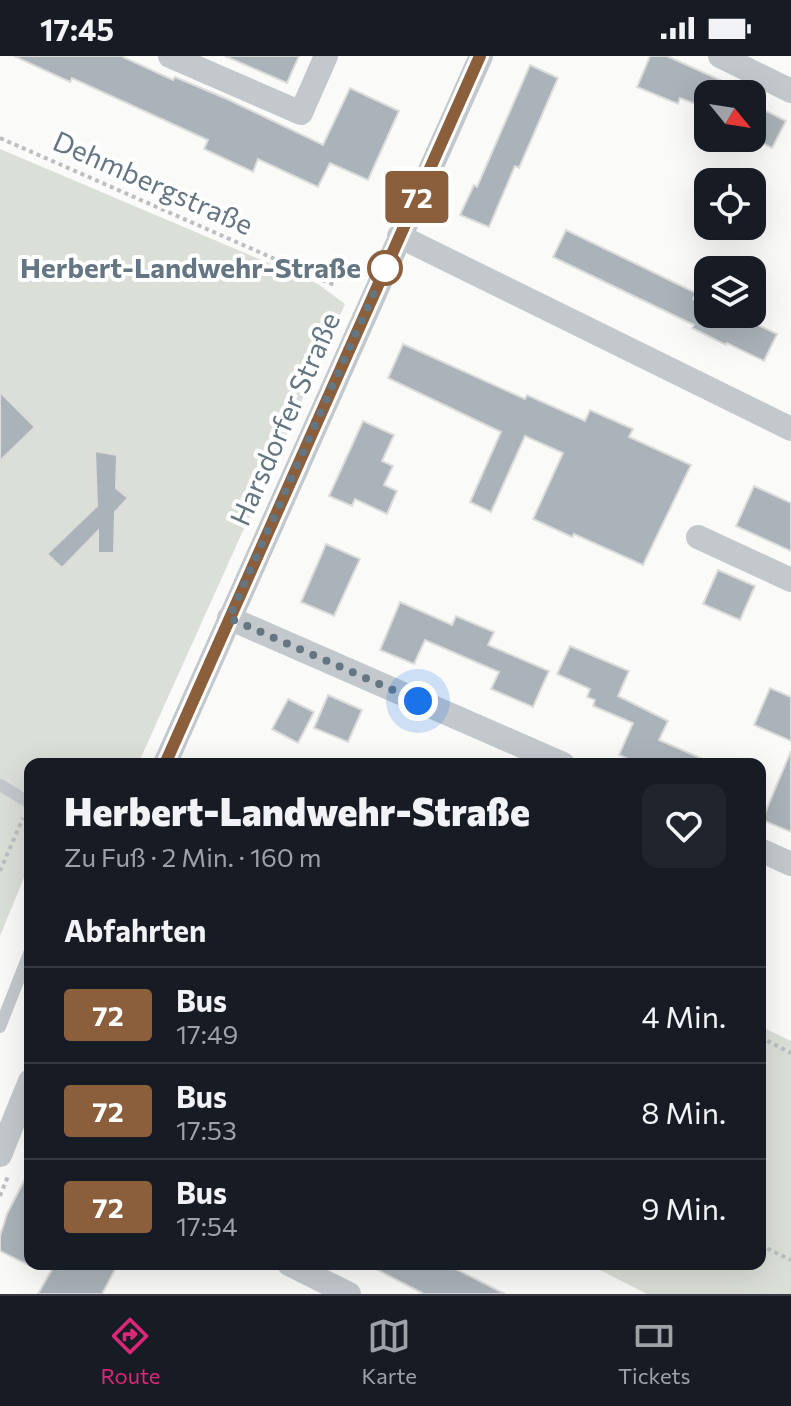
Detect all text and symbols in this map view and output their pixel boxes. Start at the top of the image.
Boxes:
text: 17:45 [40,10,114,47]
north arrow [694,80,766,152]
map controls [694,80,766,328]
street label: Dehmbergstraße [48,123,259,241]
button: locate [694,168,766,240]
line badge: 72 [381,171,453,223]
text: 72 [401,180,433,214]
place label: Herbert-Landwehr-Straße [20,250,361,284]
marker: Herbert-Landwehr-Straße [368,251,402,285]
button: layers [694,256,766,328]
street label: Harsdorfer Straße [222,307,346,530]
your location [398,681,438,721]
button: heart [642,784,726,868]
text: Herbert-Landwehr-Straße [64,787,530,834]
text: Zu Fuß · 2 Min. · 160 m [64,841,322,872]
text: Abfahrten [64,911,206,948]
text: Bus [176,981,227,1018]
text: 4 Min. [642,997,726,1034]
text: 72 [92,998,124,1032]
text: 17:49 [176,1018,238,1049]
text: Bus [176,1077,227,1114]
text: 8 Min. [641,1093,726,1130]
text: 72 [92,1094,124,1128]
text: 17:53 [176,1114,237,1145]
text: Bus [176,1173,227,1210]
text: 9 Min. [641,1189,726,1226]
text: 72 [92,1190,124,1224]
text: 17:54 [176,1210,238,1241]
tab: Route [101,1314,160,1389]
tab: Karte [361,1314,417,1389]
tab: Tickets [618,1314,691,1389]

